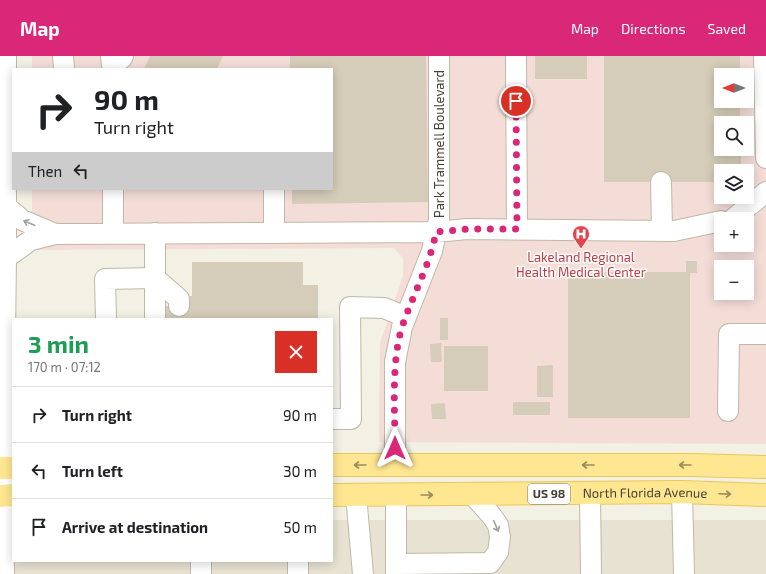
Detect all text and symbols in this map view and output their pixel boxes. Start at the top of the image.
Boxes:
text: Map [20,17,60,40]
text: Map [571,20,599,37]
text: Directions [621,20,686,37]
text: Saved [708,20,746,37]
north arrow [714,68,754,108]
map controls [714,68,754,300]
street label: Park Trammell Boulevard [431,70,447,218]
text: 90 m [94,82,159,116]
icon: right [28,84,80,136]
pin [499,84,533,118]
icon: arrive [505,90,527,112]
text: Turn right [94,116,174,138]
button: search [714,116,754,156]
icon: left [70,160,92,182]
text: Then [28,162,62,180]
button: layers [714,164,754,204]
button: + [714,212,754,252]
one-way arrow [23,219,35,226]
hospital icon: Lakeland Regional Health Medical Center [571,224,591,249]
place label: Lakeland Regional Health Medical Center [516,249,646,280]
button: − [714,260,754,300]
text: 3 min [28,329,89,358]
button: close [275,331,317,373]
text: 170 m · 07:12 [28,359,101,375]
icon: right [28,404,50,426]
text: Turn right [62,406,132,424]
text: 90 m [283,406,317,424]
position arrow [374,427,416,469]
icon: left [28,460,50,482]
one-way arrow [354,461,367,468]
one-way arrow [582,461,595,469]
one-way arrow [679,461,692,469]
text: Turn left [62,462,123,480]
text: 30 m [283,462,317,480]
road number: US 98 [528,484,570,504]
street label: North Florida Avenue [583,484,708,501]
one-way arrow [718,490,731,498]
one-way arrow [420,491,433,499]
icon: arrive [28,516,50,538]
text: Arrive at destination [62,518,208,536]
text: 50 m [283,518,317,536]
one-way arrow [493,519,501,531]

